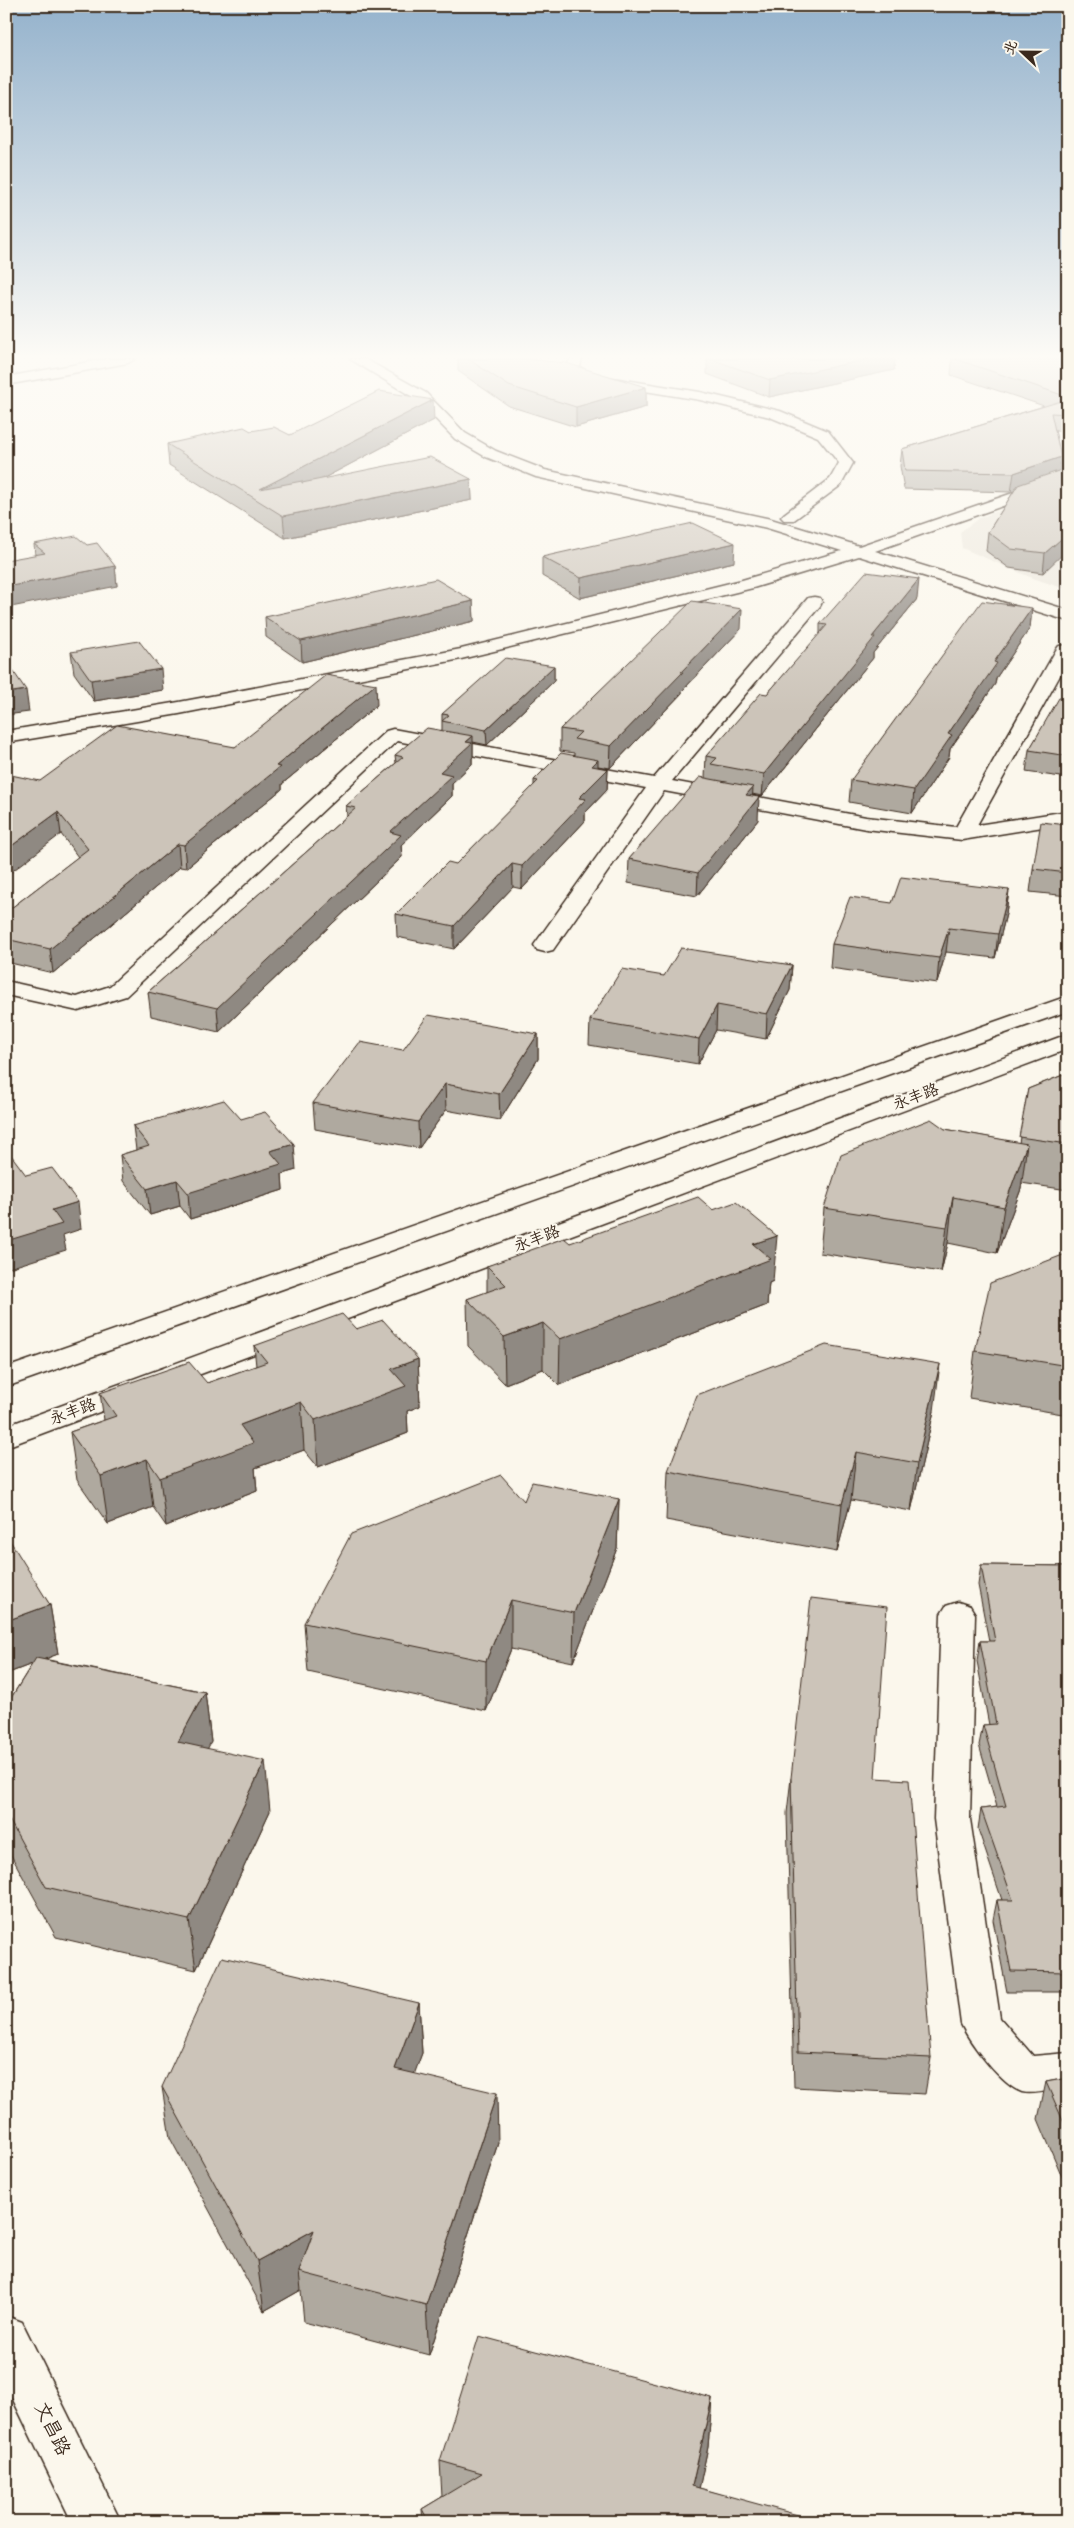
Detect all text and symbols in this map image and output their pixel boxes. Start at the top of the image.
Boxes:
north arrow [996,28,1046,78]
text: 北 [1000,38,1022,57]
street label: 永丰路 [890,1079,942,1115]
street label: 永丰路 [511,1221,563,1257]
street label: 永丰路 [47,1394,99,1430]
street label: 文昌路 [28,2398,76,2460]

